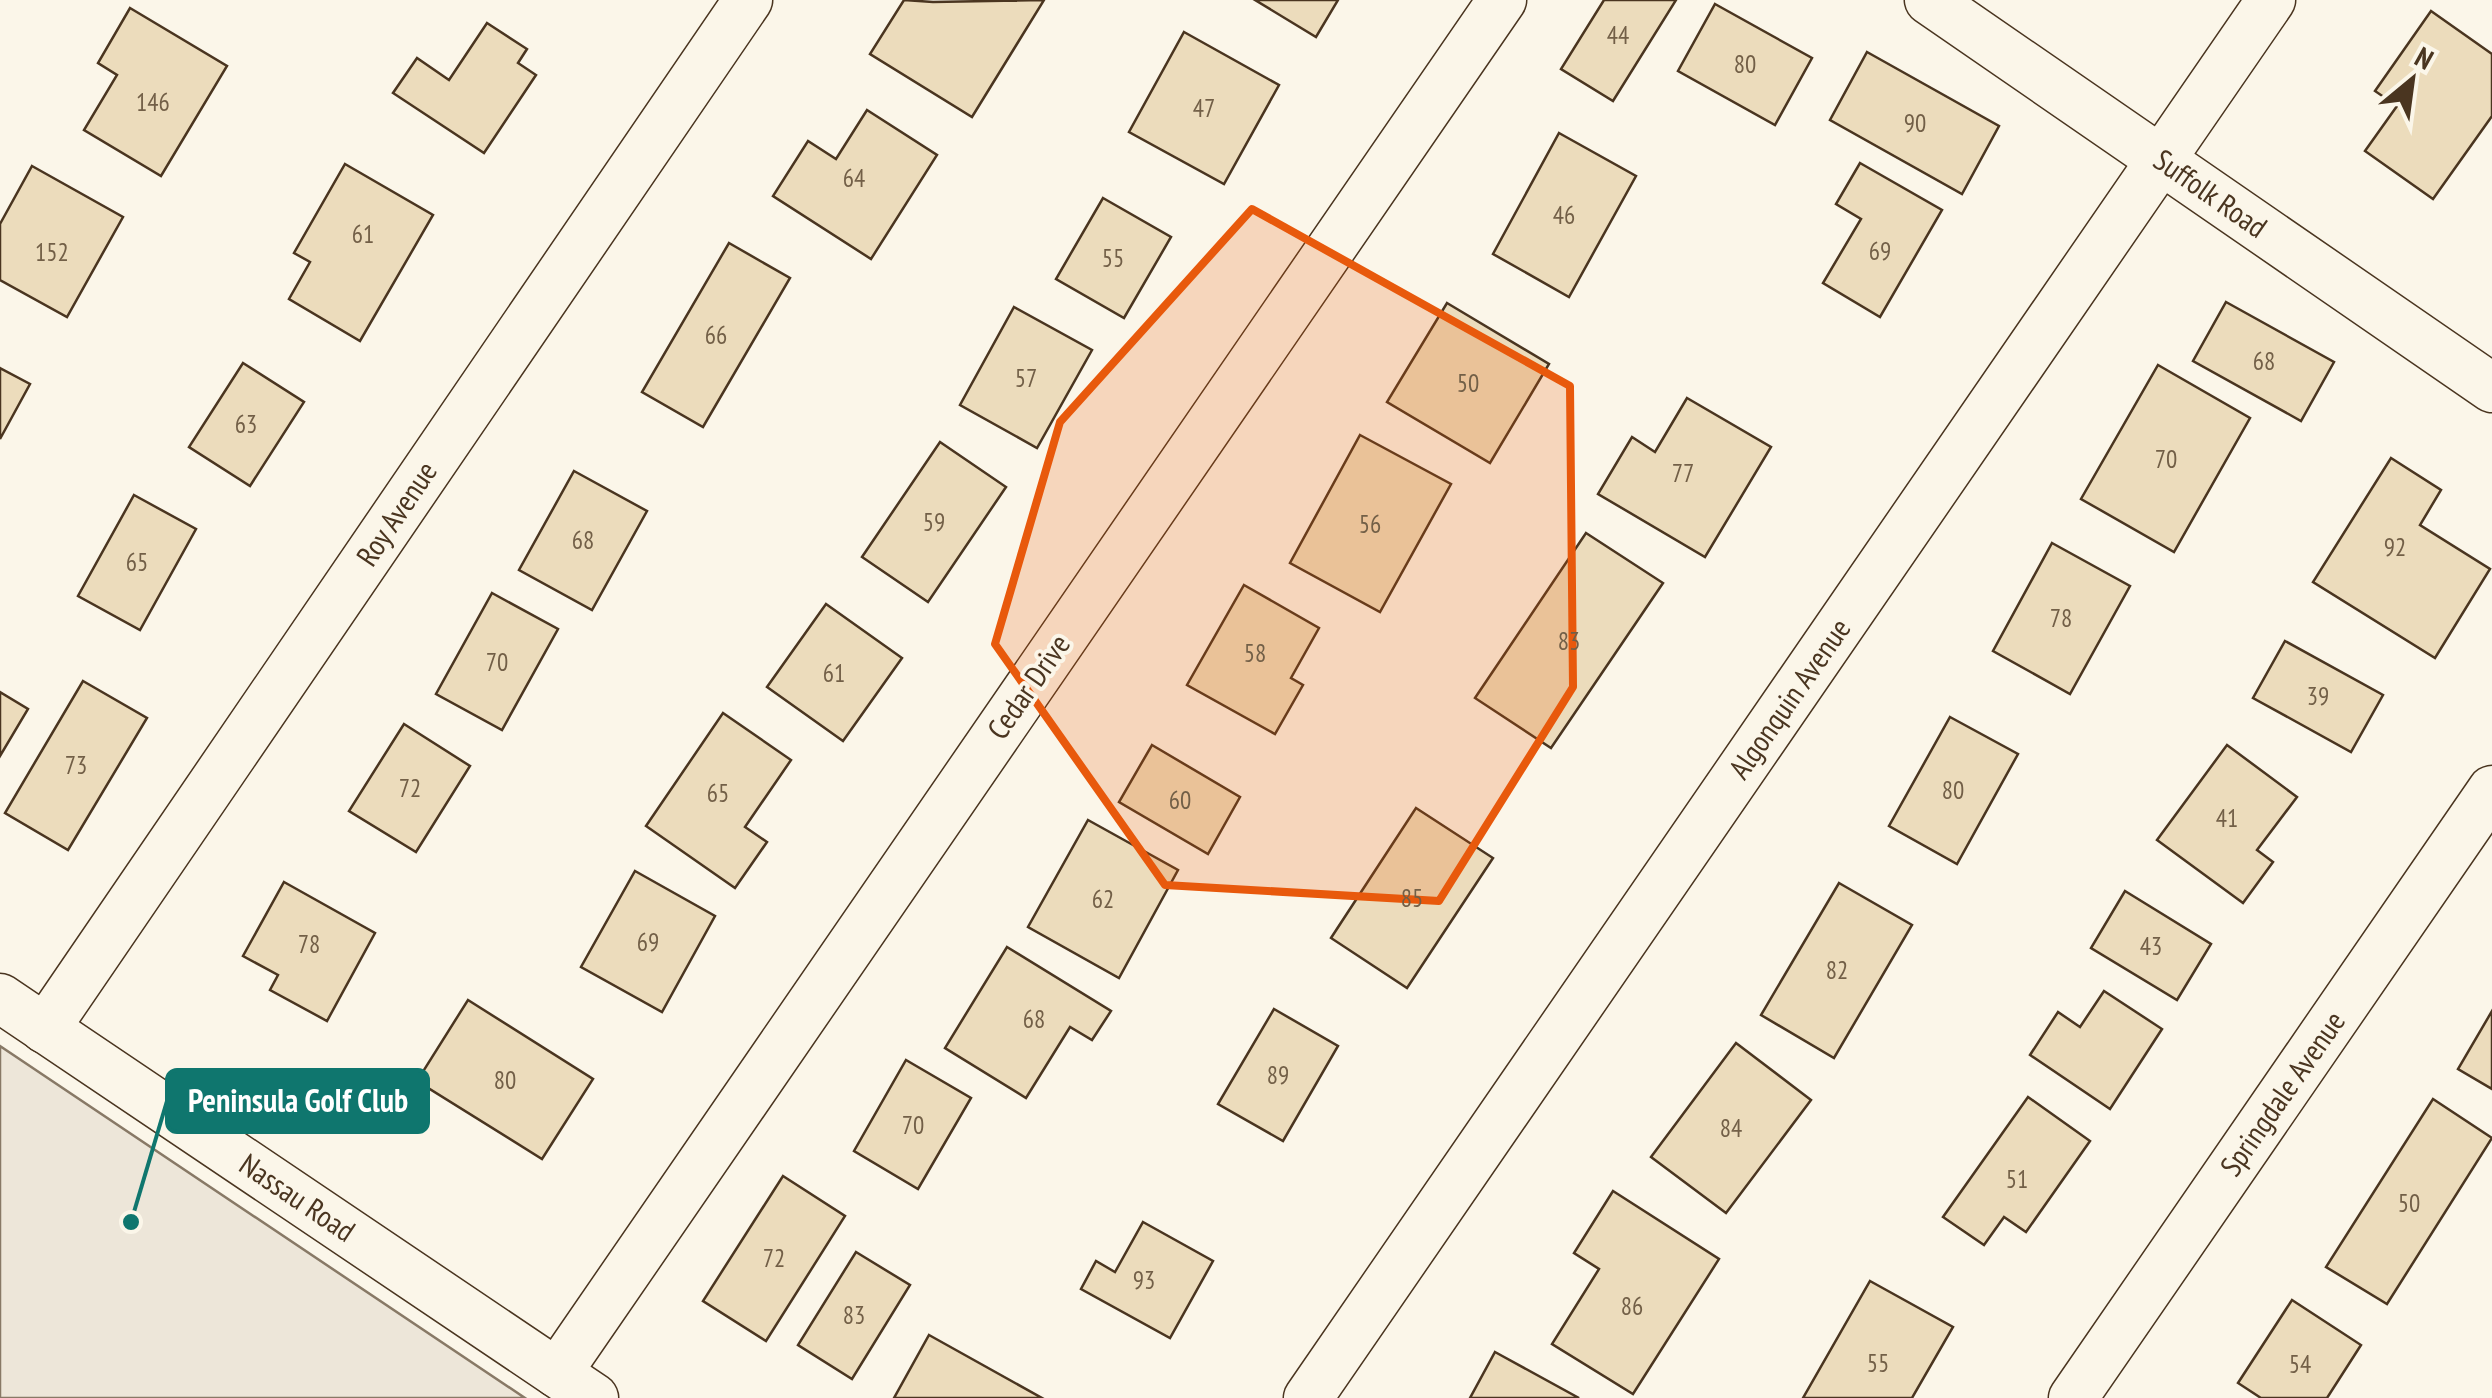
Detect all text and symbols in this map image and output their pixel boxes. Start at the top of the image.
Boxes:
house number: 44 [1607,19,1629,51]
north arrow [2362,30,2462,130]
text: N [2409,38,2440,78]
house number: 80 [1734,48,1756,80]
house number: 146 [136,86,170,118]
house number: 47 [1193,92,1215,124]
house number: 90 [1904,107,1926,139]
street label: Suffolk Road [2147,140,2275,246]
house number: 64 [843,162,865,194]
house number: 46 [1553,199,1575,231]
house number: 61 [352,218,374,250]
house number: 69 [1869,235,1891,267]
house number: 152 [35,236,69,268]
house number: 55 [1102,242,1124,274]
house number: 66 [705,319,727,351]
house number: 68 [2253,345,2275,377]
house number: 57 [1015,362,1037,394]
house number: 50 [1457,367,1479,399]
house number: 63 [235,408,257,440]
house number: 70 [2155,443,2177,475]
street label: Roy Avenue [347,453,445,573]
house number: 77 [1672,457,1694,489]
house number: 59 [923,506,945,538]
house number: 56 [1359,508,1381,540]
house number: 68 [572,524,594,556]
house number: 92 [2384,531,2406,563]
house number: 65 [126,546,148,578]
house number: 78 [2050,602,2072,634]
street label: Algonquin Avenue [1719,610,1858,786]
house number: 83 [1558,625,1580,657]
street label: Cedar Drive [978,626,1078,746]
house number: 58 [1244,637,1266,669]
house number: 70 [486,646,508,678]
house number: 61 [823,657,845,689]
house number: 39 [2307,680,2329,712]
house number: 73 [65,749,87,781]
house number: 72 [399,772,421,804]
house number: 80 [1942,774,1964,806]
house number: 65 [707,777,729,809]
house number: 60 [1169,784,1191,816]
house number: 41 [2216,802,2238,834]
house number: 85 [1401,882,1423,914]
house number: 62 [1092,883,1114,915]
house number: 69 [637,926,659,958]
house number: 78 [298,928,320,960]
house number: 43 [2140,930,2162,962]
house number: 82 [1826,954,1848,986]
house number: 68 [1023,1003,1045,1035]
street label: Springdale Avenue [2211,1003,2353,1183]
house number: 89 [1267,1059,1289,1091]
house number: 80 [494,1064,516,1096]
callout: Peninsula Golf Club [167,1070,428,1132]
text: Peninsula Golf Club [188,1079,408,1121]
house number: 70 [902,1109,924,1141]
house number: 84 [1720,1112,1742,1144]
street label: Nassau Road [233,1144,363,1250]
house number: 51 [2006,1163,2028,1195]
house number: 50 [2398,1187,2420,1219]
house number: 72 [763,1242,785,1274]
house number: 93 [1133,1264,1155,1296]
house number: 86 [1621,1290,1643,1322]
house number: 83 [843,1299,865,1331]
house number: 55 [1867,1347,1889,1379]
house number: 54 [2289,1348,2311,1380]

